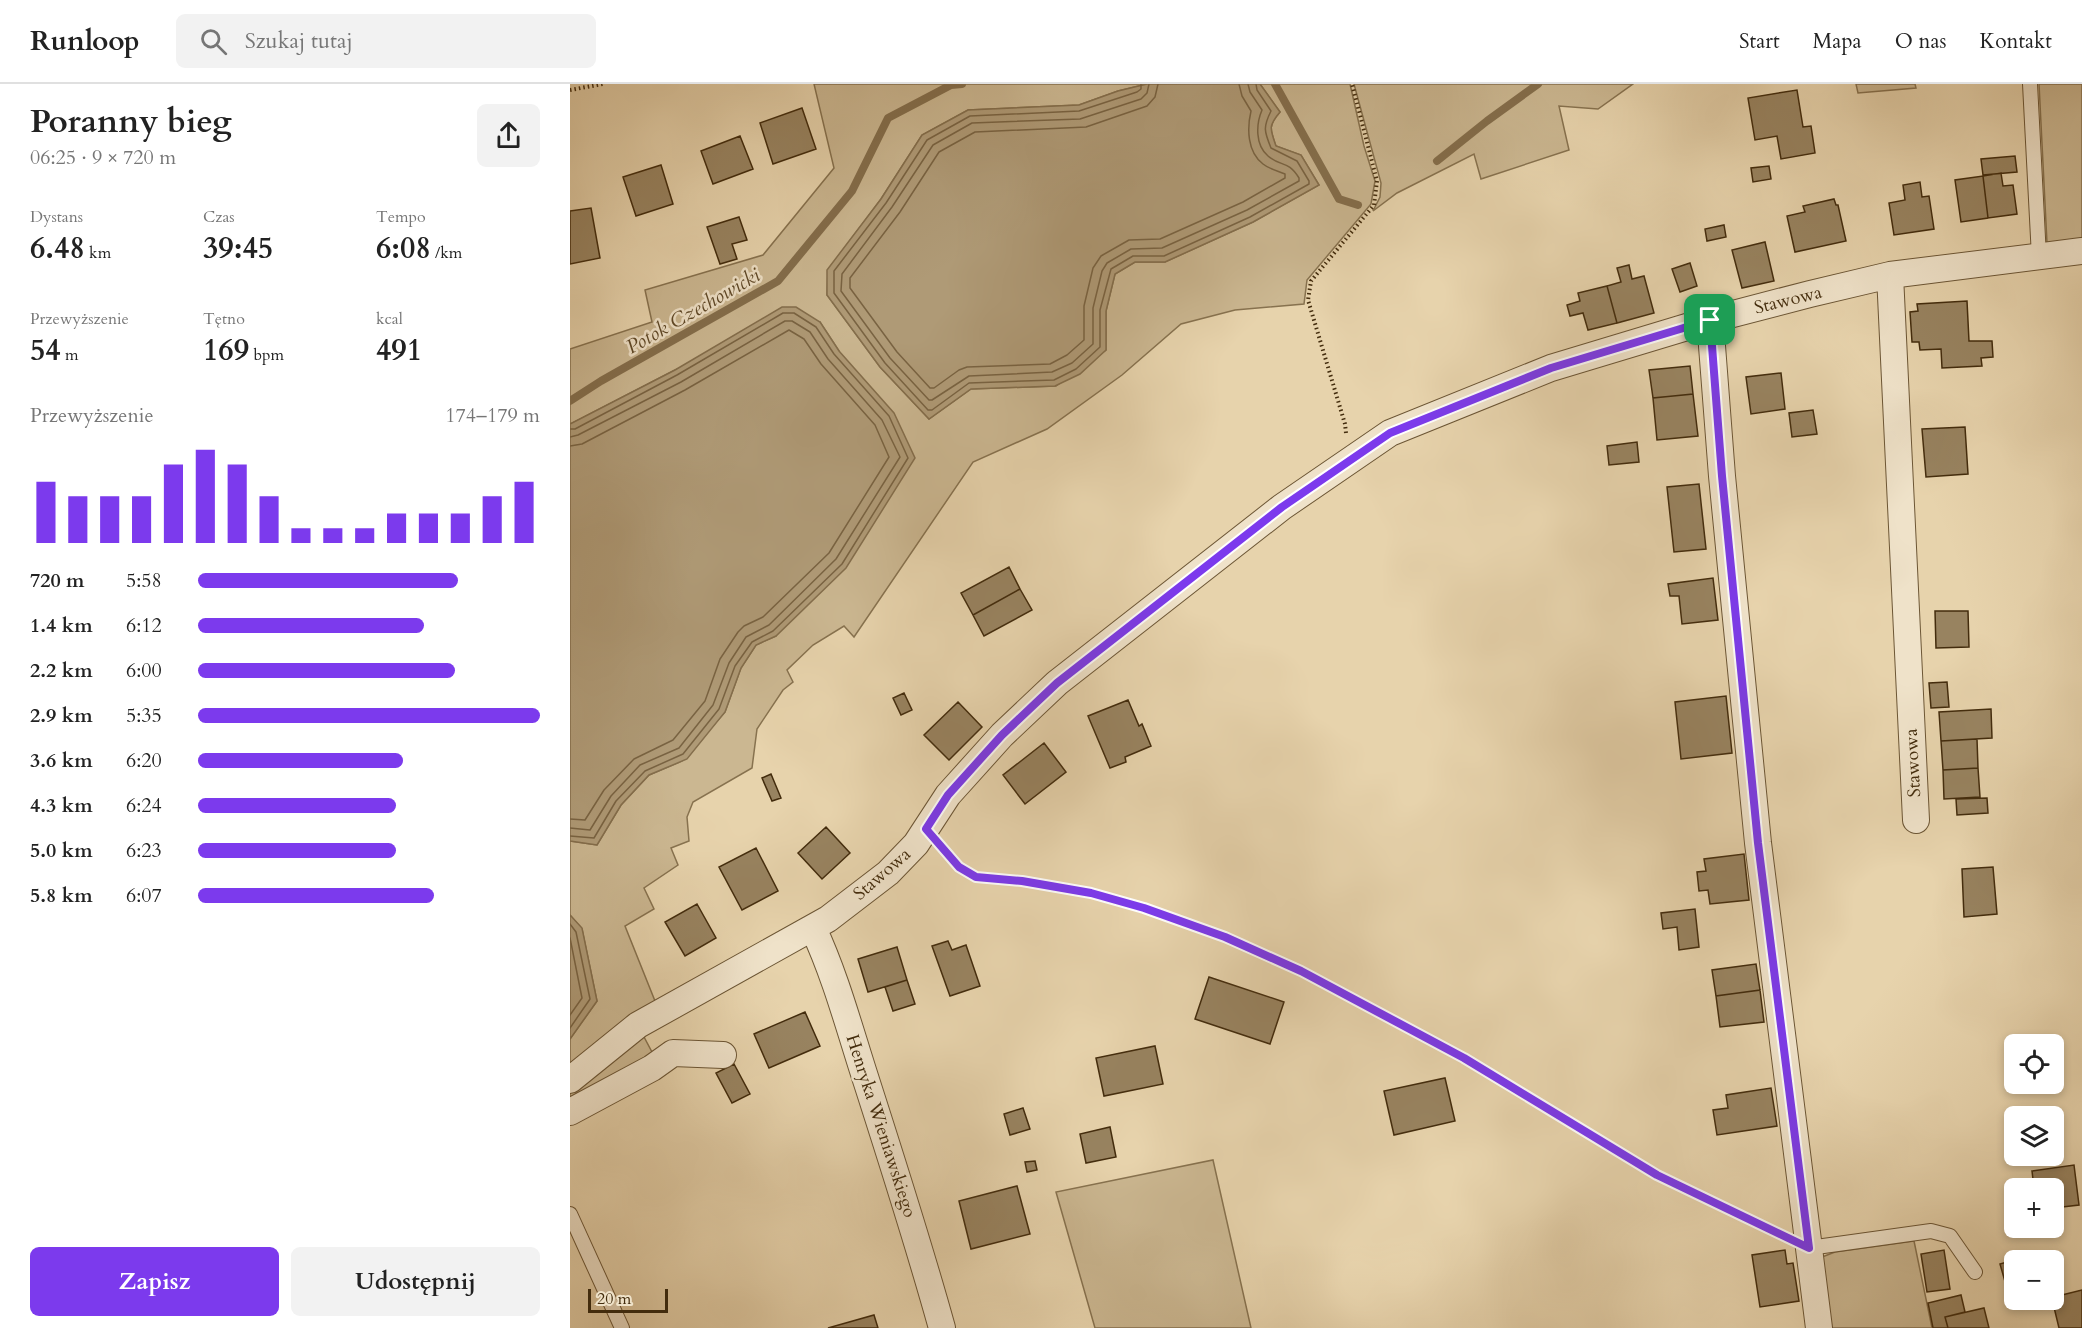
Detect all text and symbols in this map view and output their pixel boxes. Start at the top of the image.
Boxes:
search box [176,14,596,68]
text: Runloop [30,22,140,60]
icon: search [197,25,230,58]
text: Szukaj tutaj [245,26,353,56]
text: Start [1739,27,1780,56]
text: Mapa [1813,27,1862,56]
text: O nas [1895,27,1947,56]
text: Kontakt [1980,27,2052,56]
text: Poranny bieg [30,99,232,144]
button: share [477,104,540,167]
text: 06:25 · 9 × 720 m [30,144,176,171]
text: Dystans [30,206,83,228]
text: Czas [203,206,235,228]
text: Tempo [376,206,426,228]
text: 6.48 [30,228,85,269]
text: 39:45 [203,228,273,269]
text: 6:08 [376,228,431,269]
text: km [85,242,111,264]
text: /km [431,242,462,264]
water label: Potok Czechowicki [621,261,766,360]
street label: Stawowa [1752,279,1825,320]
pin [1684,294,1735,345]
icon: arrive [1693,303,1726,336]
text: Przewyższenie [30,308,129,330]
text: Tętno [203,308,245,330]
text: kcal [376,308,403,330]
text: 54 [30,330,61,371]
text: 169 [203,330,249,371]
text: 491 [376,330,422,371]
text: m [61,344,79,366]
text: bpm [249,344,284,366]
text: Przewyższenie [30,402,153,429]
text: 174–179 m [445,402,540,429]
text: 720 m [30,567,85,594]
text: 5:58 [126,567,162,594]
text: 1.4 km [30,612,93,639]
text: 6:12 [126,612,162,639]
text: 2.2 km [30,657,93,684]
text: 6:00 [126,657,162,684]
text: 2.9 km [30,702,93,729]
text: 5:35 [126,702,162,729]
street label: Stawowa [1899,728,1927,798]
text: 3.6 km [30,747,93,774]
text: 6:20 [126,747,162,774]
text: 4.3 km [30,792,93,819]
text: 6:24 [126,792,162,819]
text: 5.0 km [30,837,93,864]
text: 6:23 [126,837,162,864]
street label: Stawowa [848,842,916,906]
text: 5.8 km [30,882,93,909]
text: 6:07 [126,882,162,909]
street label: Henryka Wieniawskiego [840,1031,922,1221]
map controls [2004,1034,2064,1310]
button: locate [2004,1034,2064,1094]
button: layers [2004,1106,2064,1166]
button: + [2004,1178,2064,1238]
button: Zapisz [30,1247,279,1316]
button: Udostępnij [291,1247,540,1316]
button: − [2004,1250,2064,1310]
scale bar [588,1286,668,1314]
text: 20 m [597,1288,631,1310]

